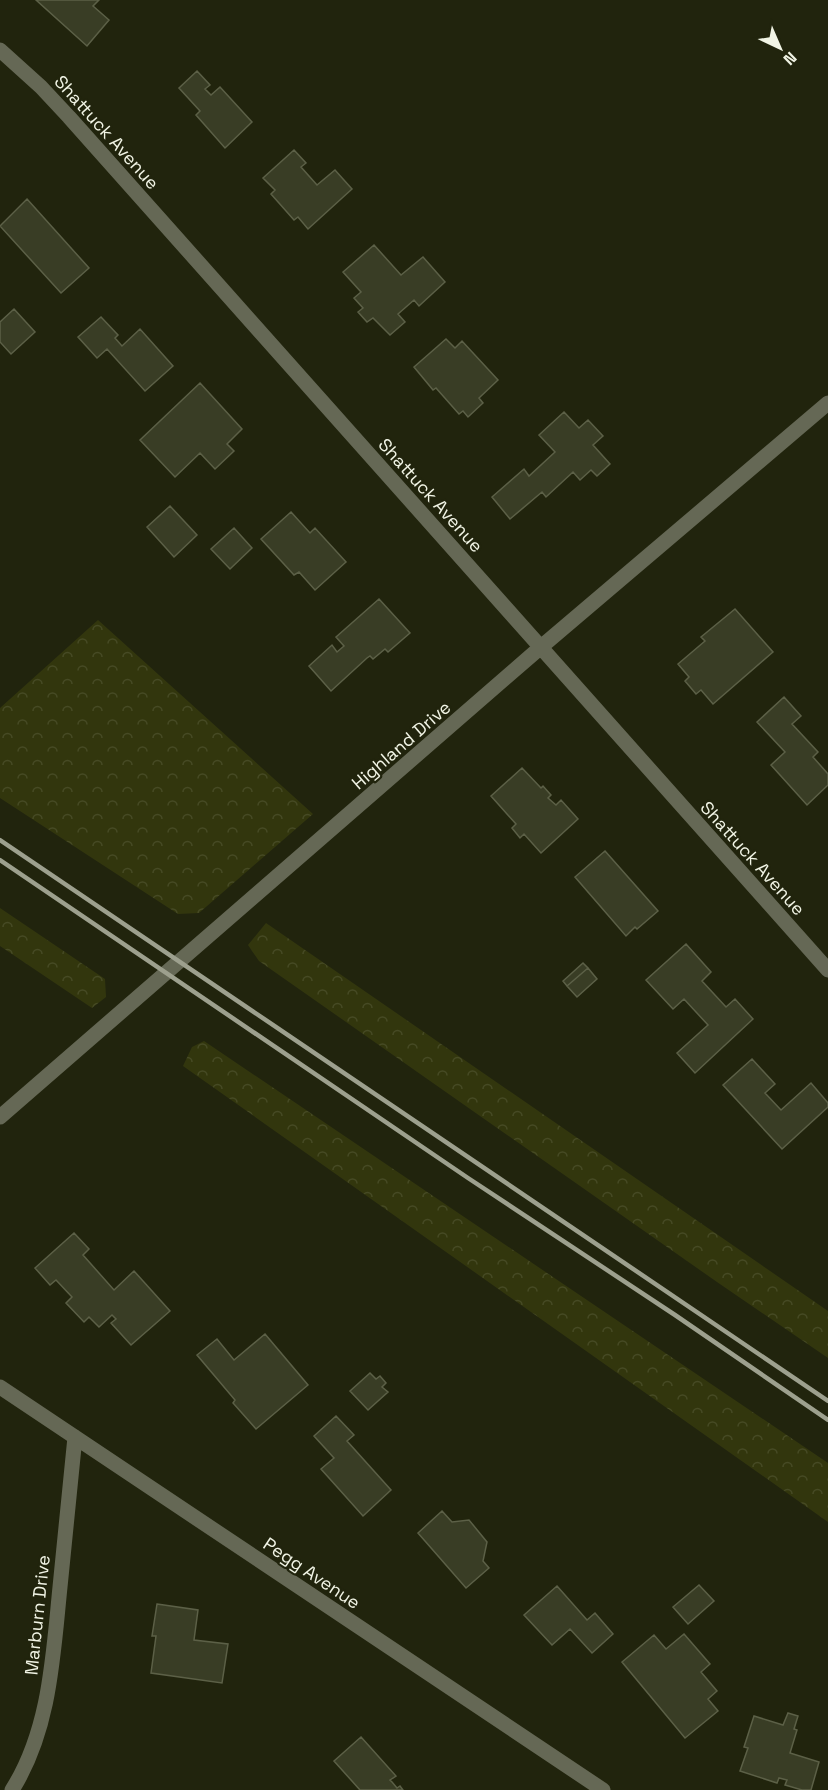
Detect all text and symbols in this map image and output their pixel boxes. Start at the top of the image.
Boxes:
north arrow [750,18,810,78]
text: N [779,47,801,70]
street label: Shattuck Avenue [50,70,164,194]
street label: Shattuck Avenue [374,433,488,557]
street label: Highland Drive [347,696,455,794]
street label: Shattuck Avenue [696,796,810,920]
street label: Pegg Avenue [259,1532,365,1614]
street label: Marburn Drive [19,1554,55,1676]

